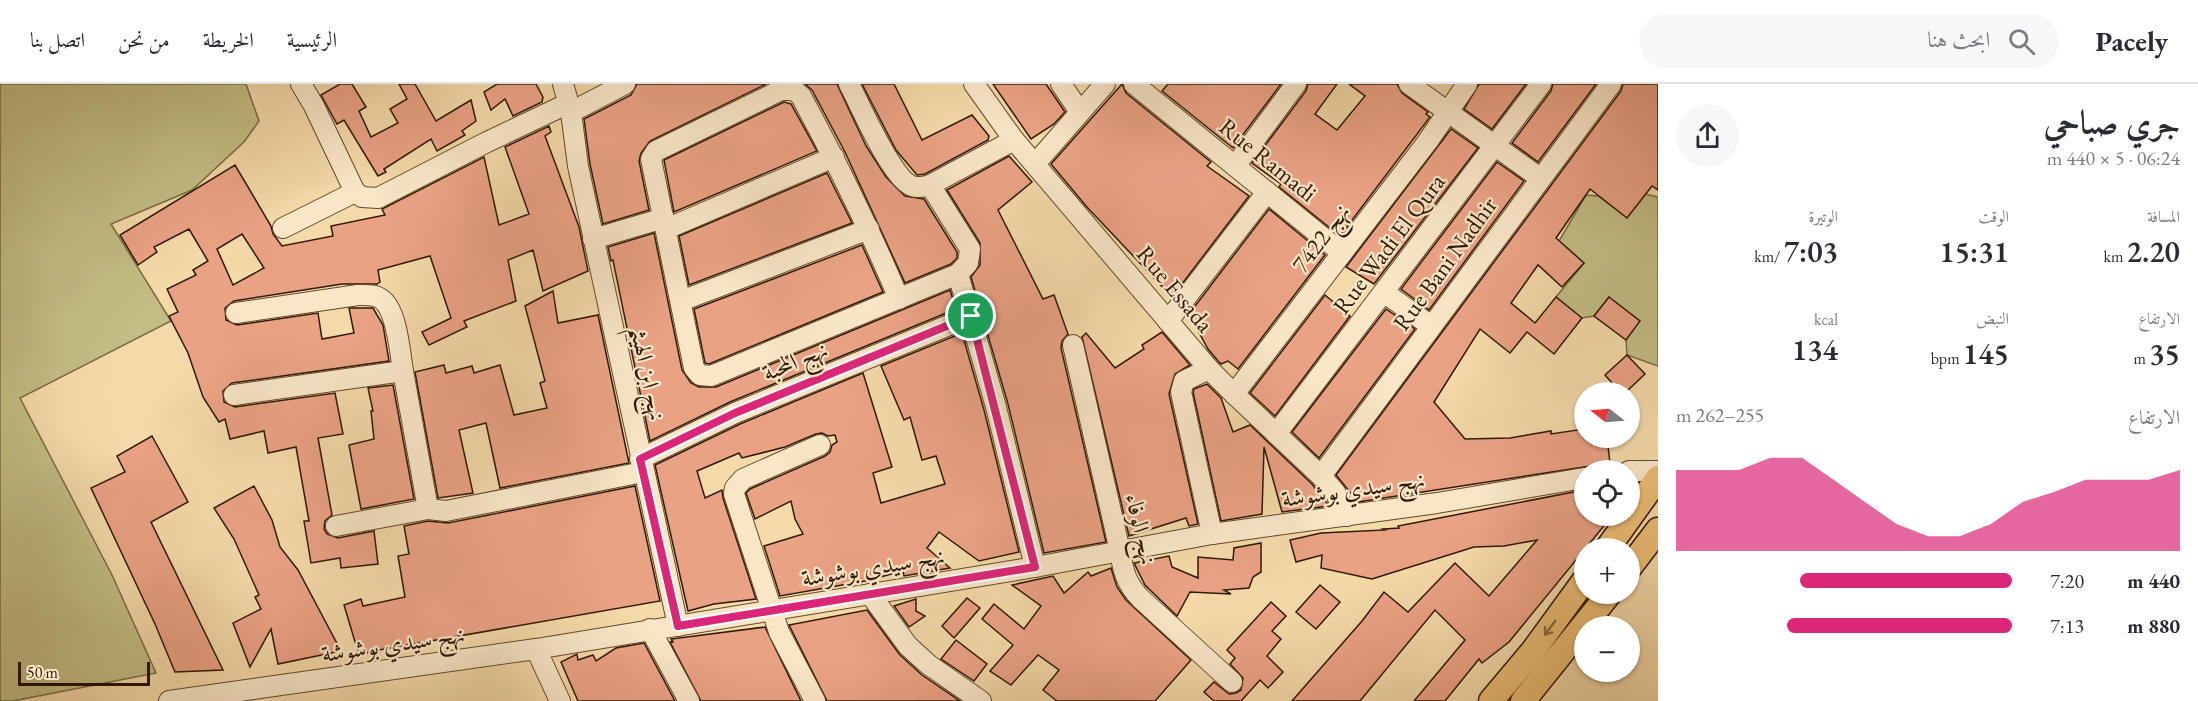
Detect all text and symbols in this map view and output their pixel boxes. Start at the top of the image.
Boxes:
search box [1639,14,2059,68]
text: Pacely [2095,23,2168,59]
text: ابحث هنا [1927,25,1990,54]
icon: search [2005,25,2038,58]
text: اتصل بنا [30,26,85,53]
text: من نحن [118,26,170,53]
text: الخريطة [203,26,254,53]
text: الرئيسية [287,26,337,53]
text: جري صباحي [2044,101,2180,144]
button: share [1676,104,1739,167]
street label: Rue Ramadi [1213,111,1324,209]
text: 06:24 · 5 × 440 m [2047,145,2180,171]
street label: Rue Wadi El Qura [1326,167,1452,320]
street label: Rue Bani Nadhir [1386,191,1504,337]
street label: نهج 7422 [1284,197,1362,282]
text: الوتيرة [1808,206,1838,227]
text: الوقت [1978,206,2009,227]
text: المسافة [2147,206,2180,227]
text: 7:03 [1784,232,1838,271]
text: 15:31 [1939,232,2009,271]
text: 2.20 [2127,232,2180,271]
street label: Rue Essada [1130,239,1221,339]
text: /km [1754,246,1784,267]
text: km [2103,246,2127,267]
pin [945,290,996,341]
icon: arrive [954,299,987,332]
text: النبض [1976,308,2009,329]
text: الارتفاع [2138,308,2180,329]
text: kcal [1814,309,1838,330]
street label: نهج ابن الهيثم [614,322,674,425]
text: 134 [1792,330,1838,369]
street label: نهج المحبة [757,333,834,393]
text: 145 [1963,334,2009,373]
text: 35 [2149,334,2180,373]
text: bpm [1931,348,1963,369]
text: m [2134,348,2149,369]
north arrow [1574,382,1640,448]
map controls [1574,382,1640,682]
text: 255–262 m [1676,402,1764,428]
text: الارتفاع [2128,404,2180,430]
button: locate [1574,460,1640,526]
street label: نهج سيدي بوشوشة [1279,463,1427,520]
street label: نهج الوفاء [1112,490,1165,569]
button: + [1574,538,1640,604]
street label: نهج سيدي بوشوشة [799,540,948,599]
text: 7:20 [2050,568,2084,594]
text: 440 m [2127,568,2180,594]
text: 7:13 [2050,613,2084,639]
text: 880 m [2127,613,2180,639]
button: − [1574,616,1640,682]
street label: نهج سيدي بوشوشة [319,618,467,675]
one-way arrow [1544,619,1556,635]
scale bar [18,659,150,686]
text: 50 m [27,662,58,683]

